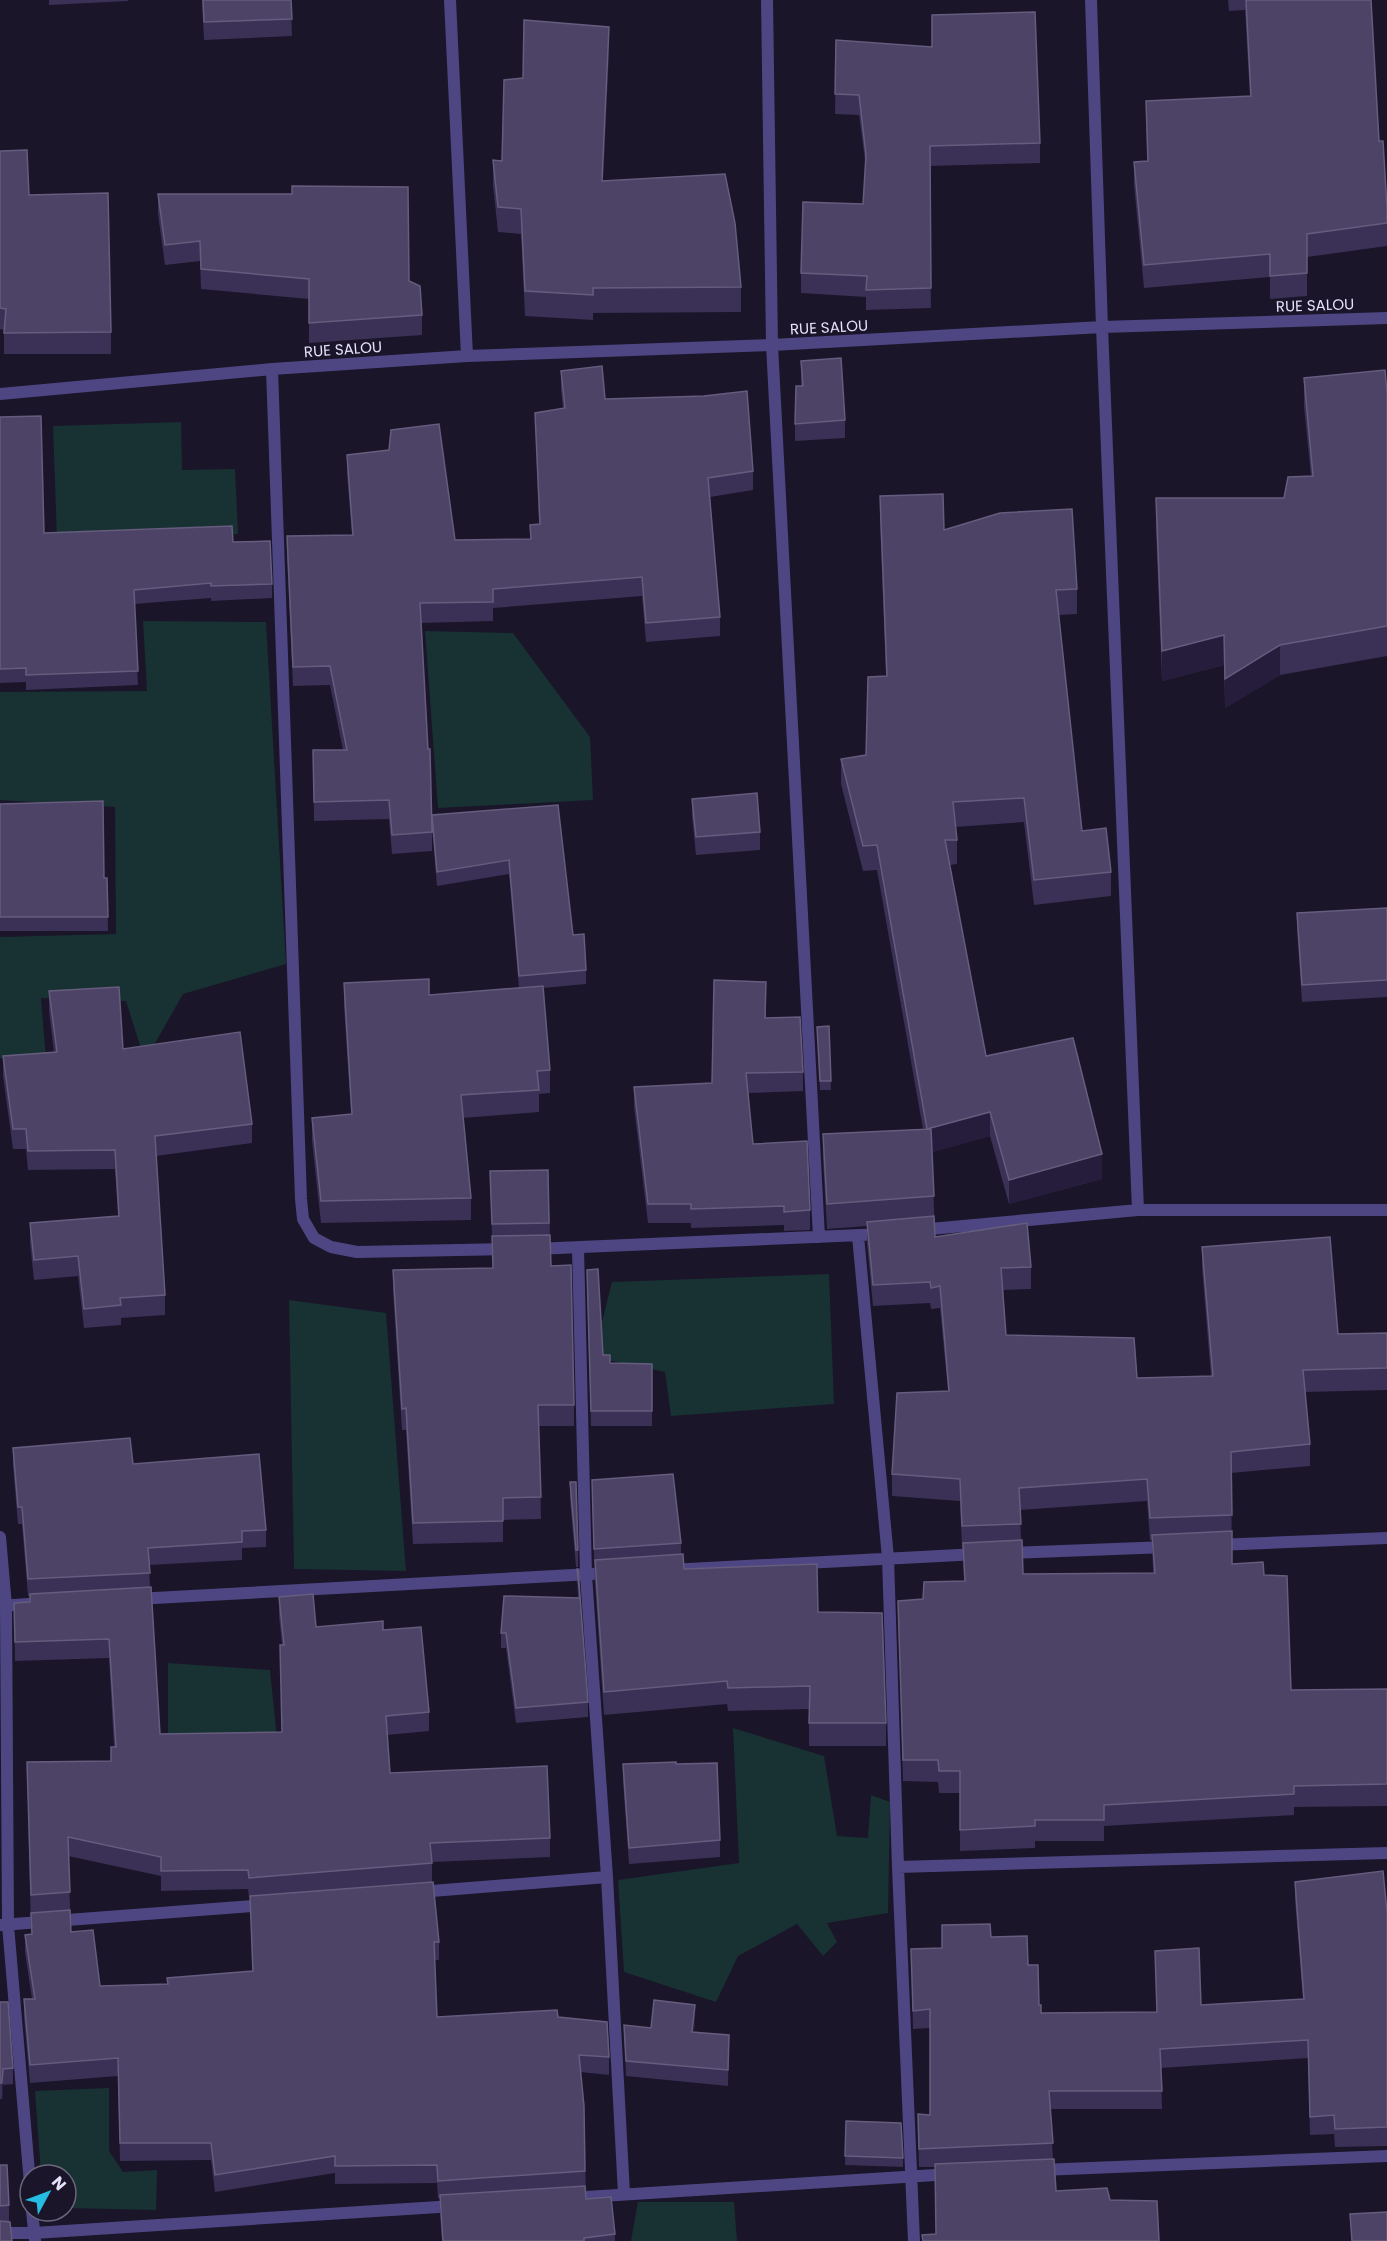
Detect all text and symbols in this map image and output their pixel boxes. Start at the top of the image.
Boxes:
street label: RUE SALOU [1276,293,1354,317]
street label: RUE SALOU [789,314,869,340]
street label: RUE SALOU [303,336,383,362]
north arrow [18,2163,78,2223]
text: N [46,2171,72,2196]

